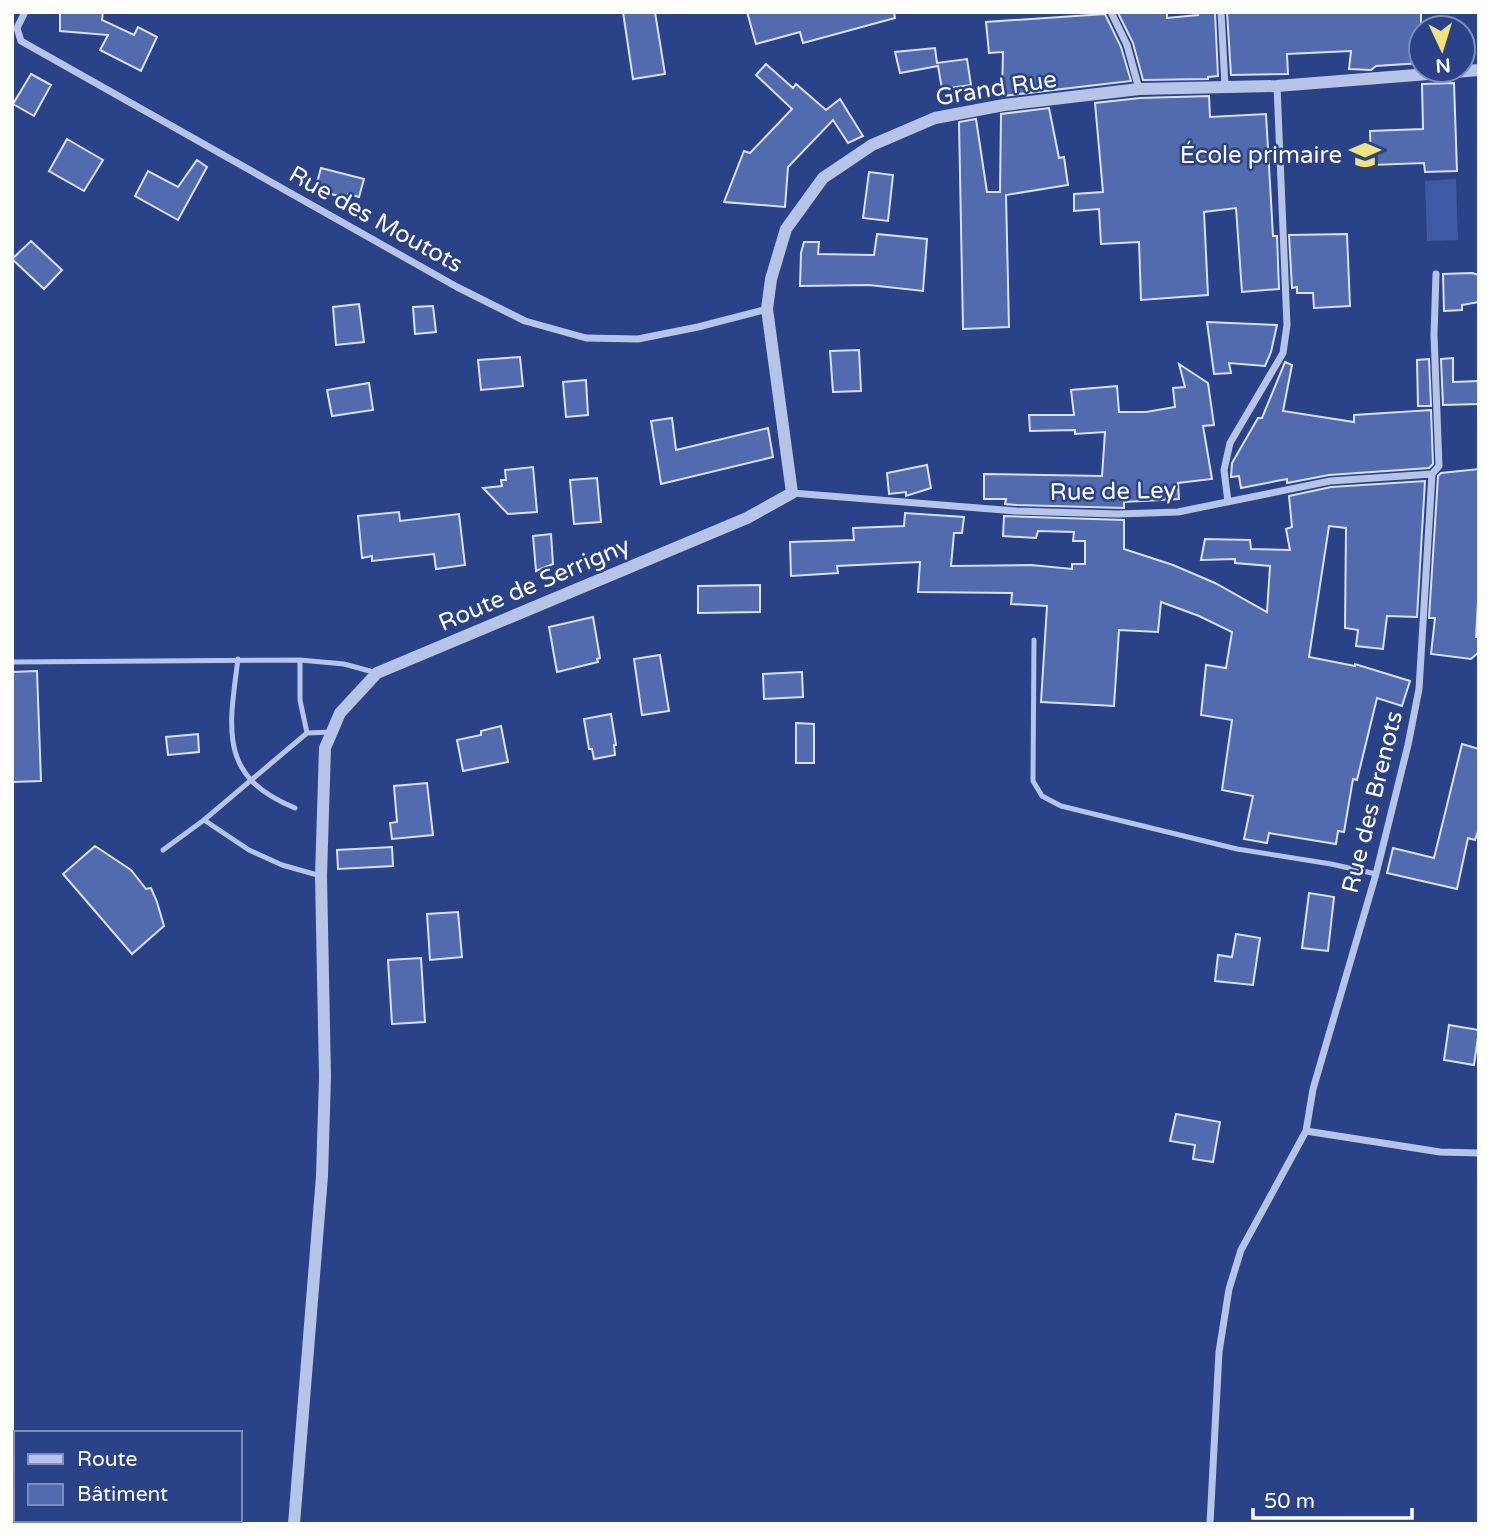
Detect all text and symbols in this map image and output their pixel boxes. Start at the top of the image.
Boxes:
north arrow [1407,14,1477,84]
text: N [1435,53,1451,76]
street label: Grand Rue [933,65,1059,112]
school or university icon: École primaire [1348,138,1382,172]
place label: École primaire [1180,140,1342,170]
street label: Rue des Moutots [284,160,468,279]
street label: Rue de Ley [1049,476,1177,507]
street label: Route de Serrigny [434,531,634,638]
street label: Rue des Brenots [1336,708,1409,896]
legend [14,1431,242,1522]
text: Route [77,1447,137,1472]
scale bar [1253,1476,1412,1520]
text: Bâtiment [77,1482,168,1507]
text: 50 m [1264,1489,1315,1514]

